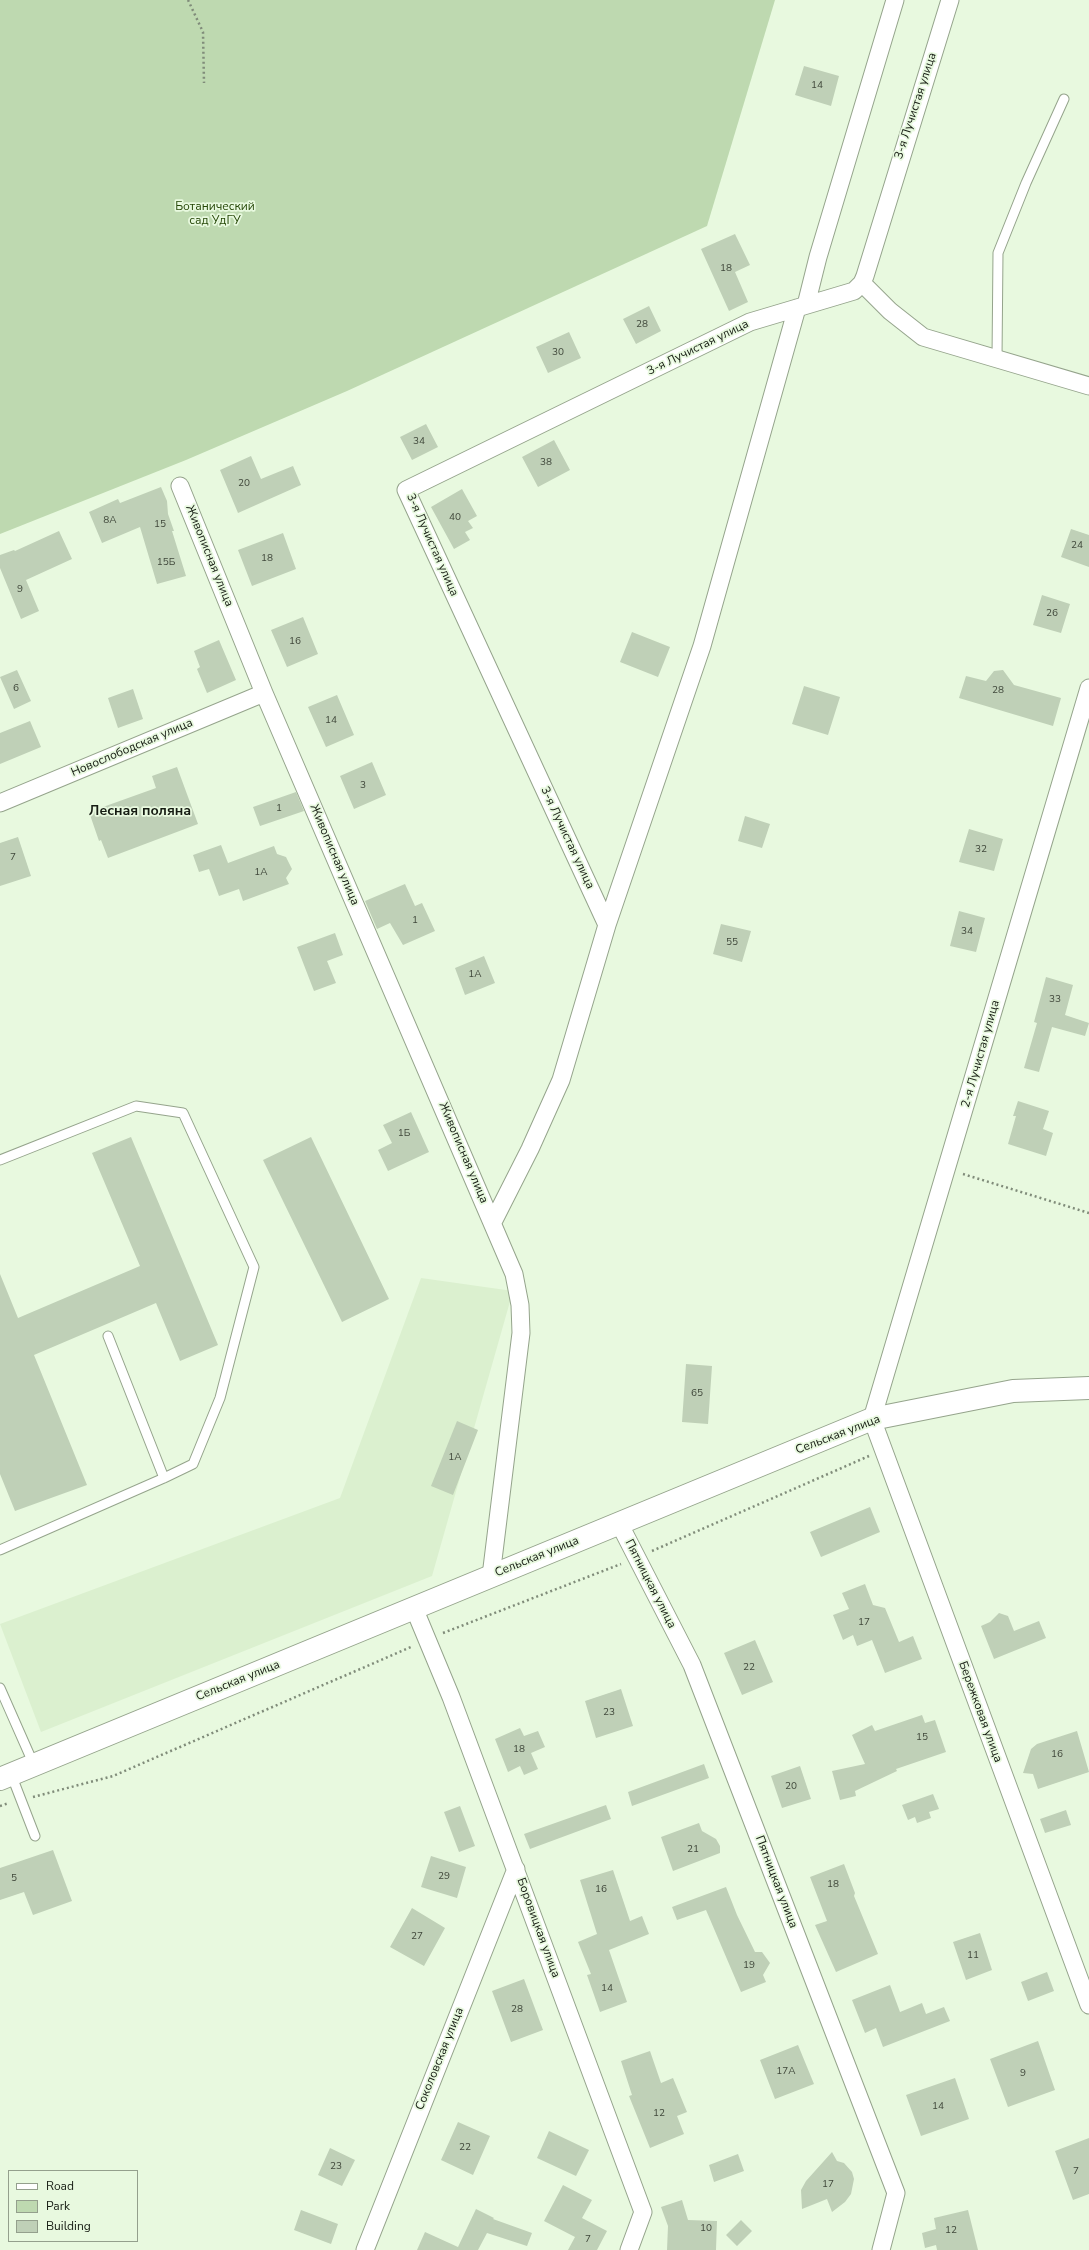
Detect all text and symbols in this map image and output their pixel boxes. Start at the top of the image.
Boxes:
street label: 3-я Лучистая улица [892,51,940,161]
house number: 14 [811,80,823,92]
park label: Ботанический сад УдГУ [175,200,255,228]
house number: 18 [720,263,732,275]
street label: 3-я Лучистая улица [645,317,751,379]
house number: 28 [636,319,648,331]
house number: 30 [552,347,564,359]
house number: 34 [413,436,425,448]
house number: 38 [540,457,552,469]
house number: 20 [238,478,250,490]
street label: 3-я Лучистая улица [403,491,461,599]
street label: Живописная улица [182,503,236,609]
house number: 40 [449,512,461,524]
house number: 8А [103,515,117,527]
house number: 15 [154,519,166,531]
house number: 24 [1071,540,1083,552]
house number: 18 [261,553,273,565]
house number: 15Б [157,557,175,569]
house number: 9 [17,584,23,596]
house number: 26 [1046,608,1058,620]
house number: 16 [289,636,301,648]
house number: 6 [13,683,19,695]
house number: 28 [992,685,1004,697]
house number: 14 [325,715,337,727]
street label: Новослободская улица [69,716,195,780]
house number: 3 [360,780,366,792]
street label: 3-я Лучистая улица [537,785,597,891]
street label: Живописная улица [306,802,362,908]
house number: 1 [276,803,282,815]
district label: Лесная поляна [89,804,191,820]
house number: 32 [975,844,987,856]
house number: 7 [10,852,16,864]
house number: 1А [254,867,268,879]
house number: 1 [412,915,418,927]
house number: 34 [961,926,973,938]
house number: 55 [726,937,738,949]
house number: 1А [468,969,482,981]
house number: 33 [1049,994,1061,1006]
street label: 2-я Лучистая улица [959,999,1003,1109]
street label: Живописная улица [435,1100,491,1206]
house number: 1Б [398,1128,410,1140]
house number: 65 [691,1388,703,1400]
street label: Сельская улица [794,1412,882,1458]
house number: 1А [448,1452,462,1464]
street label: Сельская улица [493,1534,581,1580]
street label: Пятницкая улица [621,1537,679,1631]
house number: 17 [858,1617,870,1629]
street label: Сельская улица [194,1658,282,1704]
street label: Бережковая улица [955,1659,1005,1765]
house number: 22 [743,1662,755,1674]
house number: 23 [603,1707,615,1719]
house number: 15 [916,1732,928,1744]
house number: 18 [513,1744,525,1756]
house number: 16 [1051,1749,1063,1761]
house number: 20 [785,1781,797,1793]
street label: Пятницкая улица [752,1834,800,1930]
house number: 21 [687,1844,699,1856]
house number: 29 [438,1871,450,1883]
house number: 5 [11,1873,17,1885]
street label: Боровицкая улица [513,1876,563,1980]
house number: 18 [827,1879,839,1891]
house number: 16 [595,1884,607,1896]
house number: 27 [411,1931,423,1943]
house number: 11 [967,1950,979,1962]
house number: 19 [743,1960,755,1972]
house number: 14 [601,1983,613,1995]
house number: 28 [511,2004,523,2016]
street label: Соколовская улица [413,2006,467,2112]
house number: 17А [776,2066,796,2078]
house number: 9 [1020,2068,1026,2080]
house number: 14 [932,2101,944,2113]
house number: 12 [653,2108,665,2120]
house number: 22 [459,2142,471,2154]
house number: 23 [330,2161,342,2173]
house number: 7 [1073,2166,1079,2178]
legend [8,2170,138,2242]
text: Road [46,2178,74,2194]
house number: 17 [822,2179,834,2191]
text: Park [46,2198,70,2214]
text: Building [46,2218,91,2234]
house number: 10 [700,2223,712,2235]
house number: 12 [945,2225,957,2237]
house number: 7 [585,2234,591,2246]

